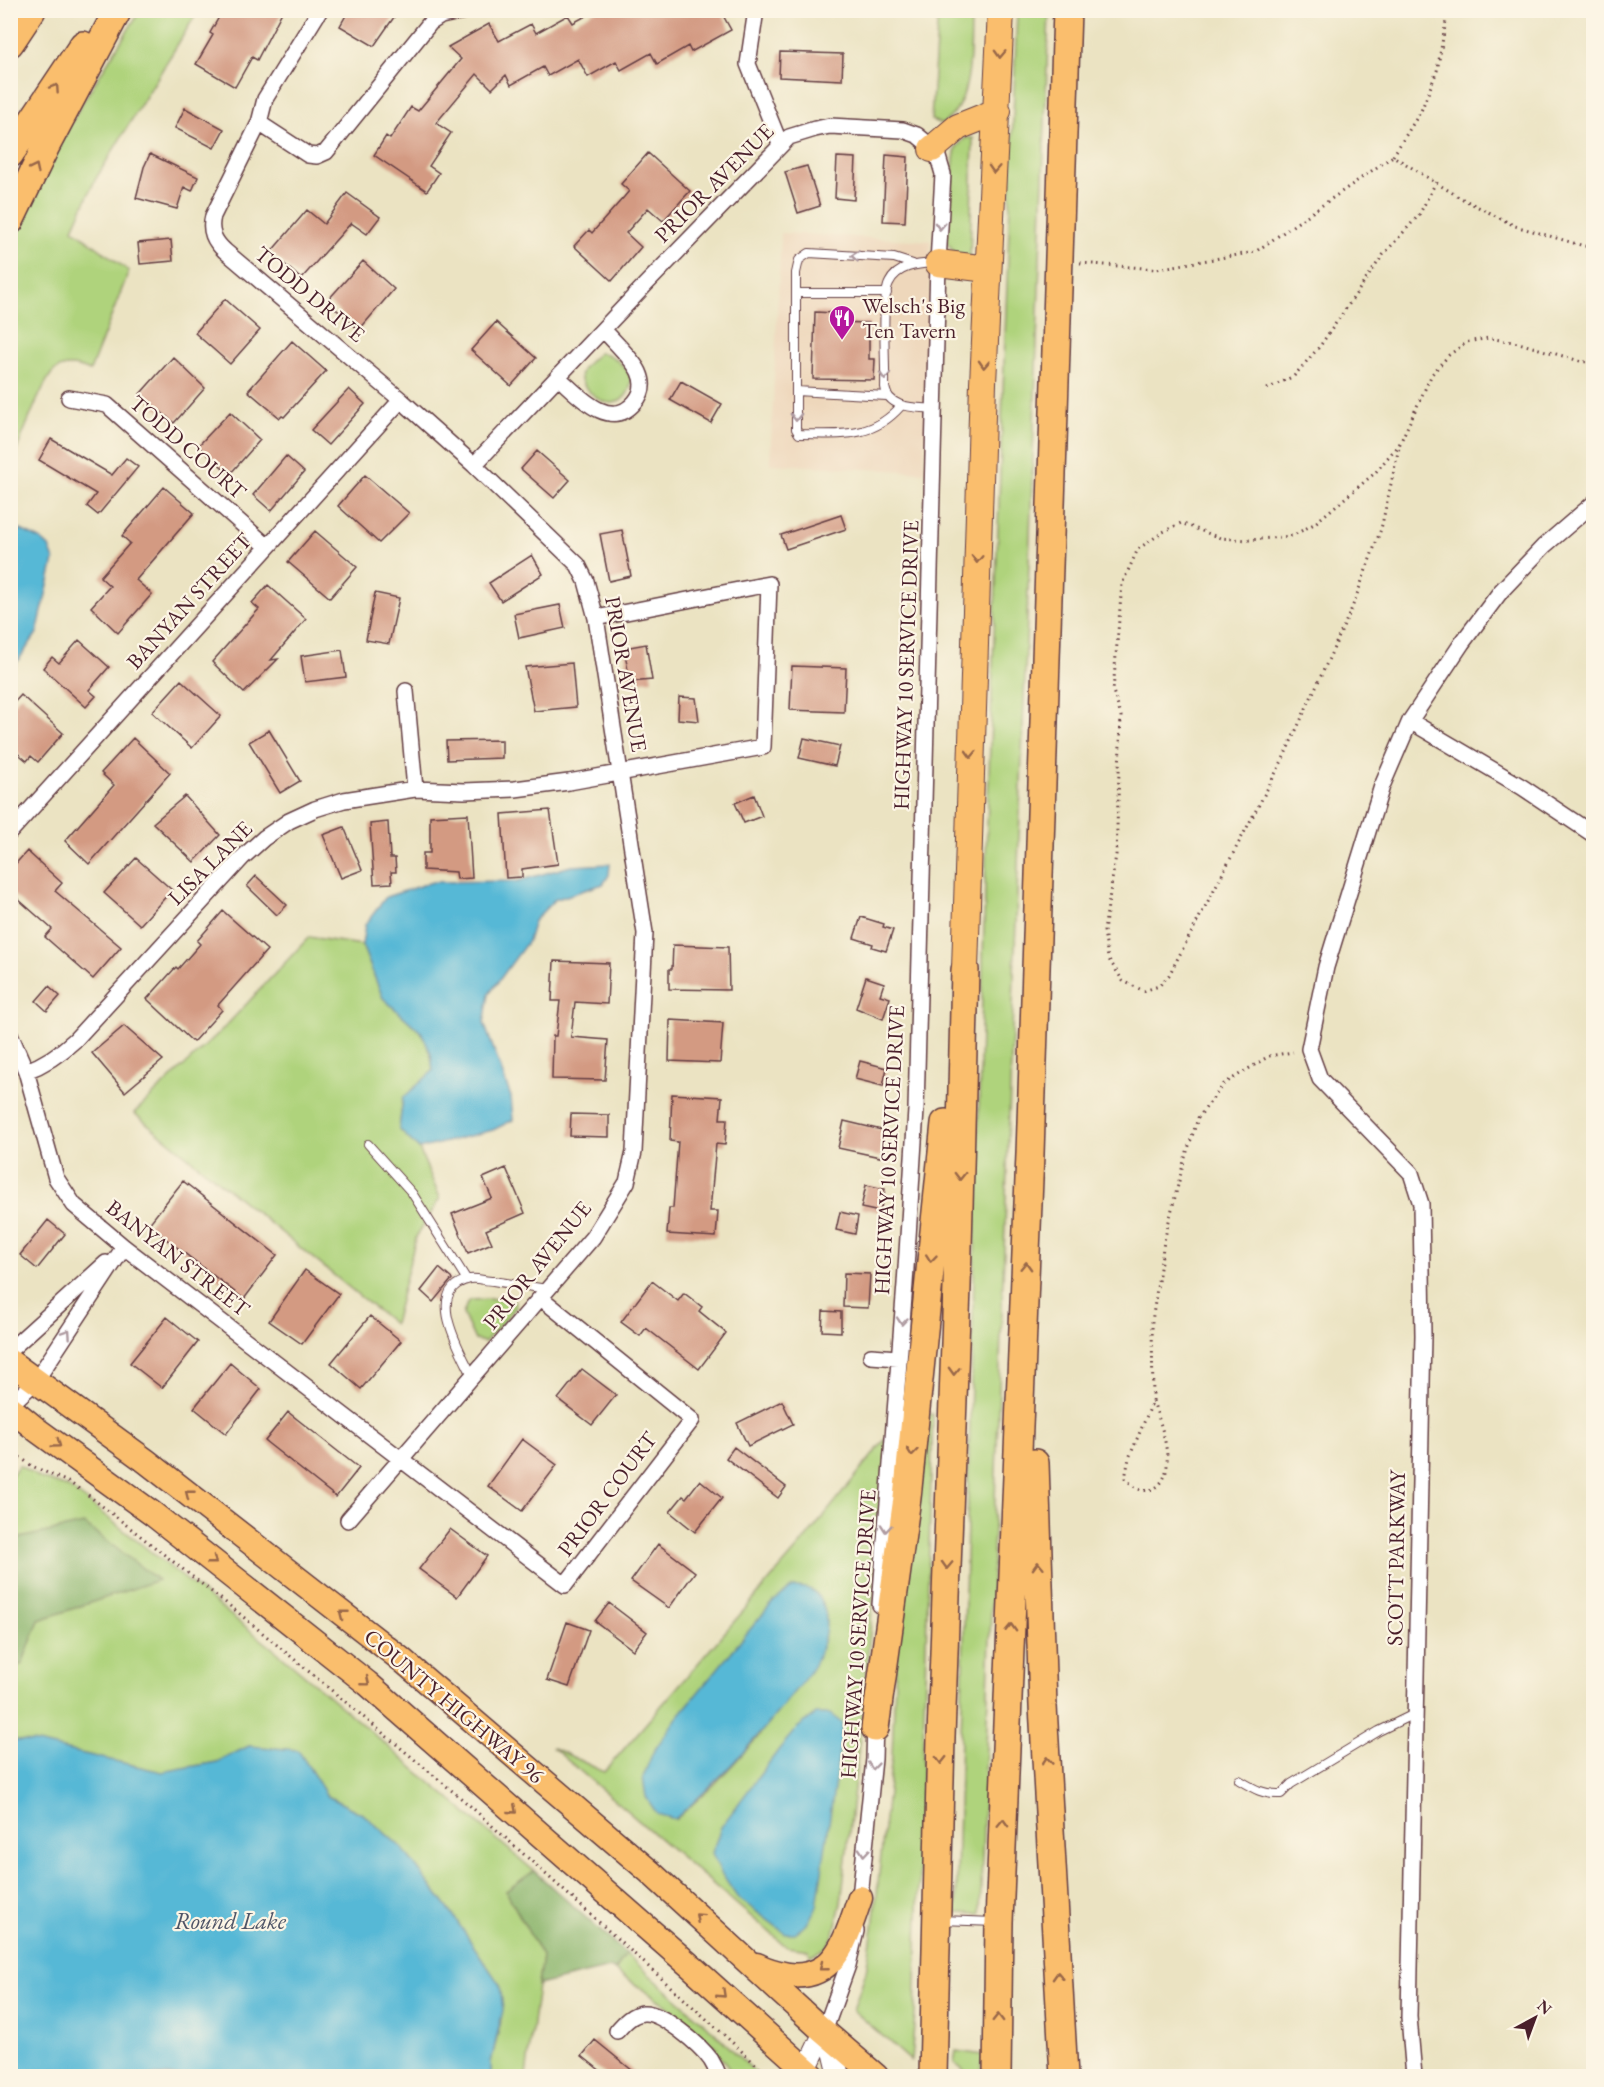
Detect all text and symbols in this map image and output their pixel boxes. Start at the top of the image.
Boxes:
one-way arrow [993,50,1006,59]
one-way arrow [47,83,58,94]
street label: PRIOR AVENUE [648,117,780,249]
one-way arrow [28,164,40,175]
one-way arrow [988,165,1001,174]
one-way arrow [934,221,947,230]
street label: TODD DRIVE [249,239,371,349]
one-way arrow [850,250,860,263]
place label: Welsch's Big Ten Tavern [862,291,965,345]
restaurant icon: Welsch's Big Ten Tavern [827,303,857,341]
one-way arrow [977,360,990,369]
one-way arrow [879,371,892,380]
street label: TODD COURT [124,388,253,506]
one-way arrow [790,413,802,422]
street label: HIGHWAY 10 SERVICE DRIVE [886,520,926,810]
street label: BANYAN STREET [120,526,258,676]
one-way arrow [971,554,984,563]
street label: PRIOR AVENUE [598,594,654,754]
one-way arrow [965,749,978,758]
street label: LISA LANE [162,815,258,911]
street label: HIGHWAY 10 SERVICE DRIVE [867,1004,911,1296]
one-way arrow [953,1171,966,1180]
street label: BANYAN STREET [100,1193,256,1323]
street label: PRIOR AVENUE [476,1195,598,1335]
one-way arrow [925,1253,938,1262]
one-way arrow [1020,1261,1032,1270]
one-way arrow [896,1317,909,1326]
one-way arrow [60,1329,71,1340]
one-way arrow [948,1366,961,1375]
street label: PRIOR COURT [551,1426,664,1562]
one-way arrow [50,1437,61,1448]
one-way arrow [906,1447,918,1456]
street label: SCOTT PARKWAY [1380,1469,1412,1646]
street label: HIGHWAY 10 SERVICE DRIVE [833,1488,883,1780]
one-way arrow [185,1491,196,1502]
one-way arrow [880,1524,893,1533]
one-way arrow [206,1554,217,1565]
one-way arrow [941,1561,954,1570]
one-way arrow [1031,1561,1044,1570]
one-way arrow [339,1610,350,1621]
street label: COUNTY HIGHWAY 96 [358,1622,550,1790]
one-way arrow [1005,1624,1018,1633]
one-way arrow [359,1675,370,1686]
one-way arrow [934,1756,947,1765]
one-way arrow [1040,1756,1053,1765]
one-way arrow [867,1762,880,1771]
one-way arrow [506,1803,517,1814]
one-way arrow [997,1819,1010,1828]
one-way arrow [858,1847,871,1856]
water label: Round Lake [174,1905,287,1936]
one-way arrow [696,1913,706,1924]
one-way arrow [819,1959,830,1970]
one-way arrow [1051,1972,1064,1981]
one-way arrow [715,1987,725,1998]
north arrow [1505,1988,1565,2048]
text: N [1533,1995,1556,2019]
one-way arrow [992,2014,1004,2023]

